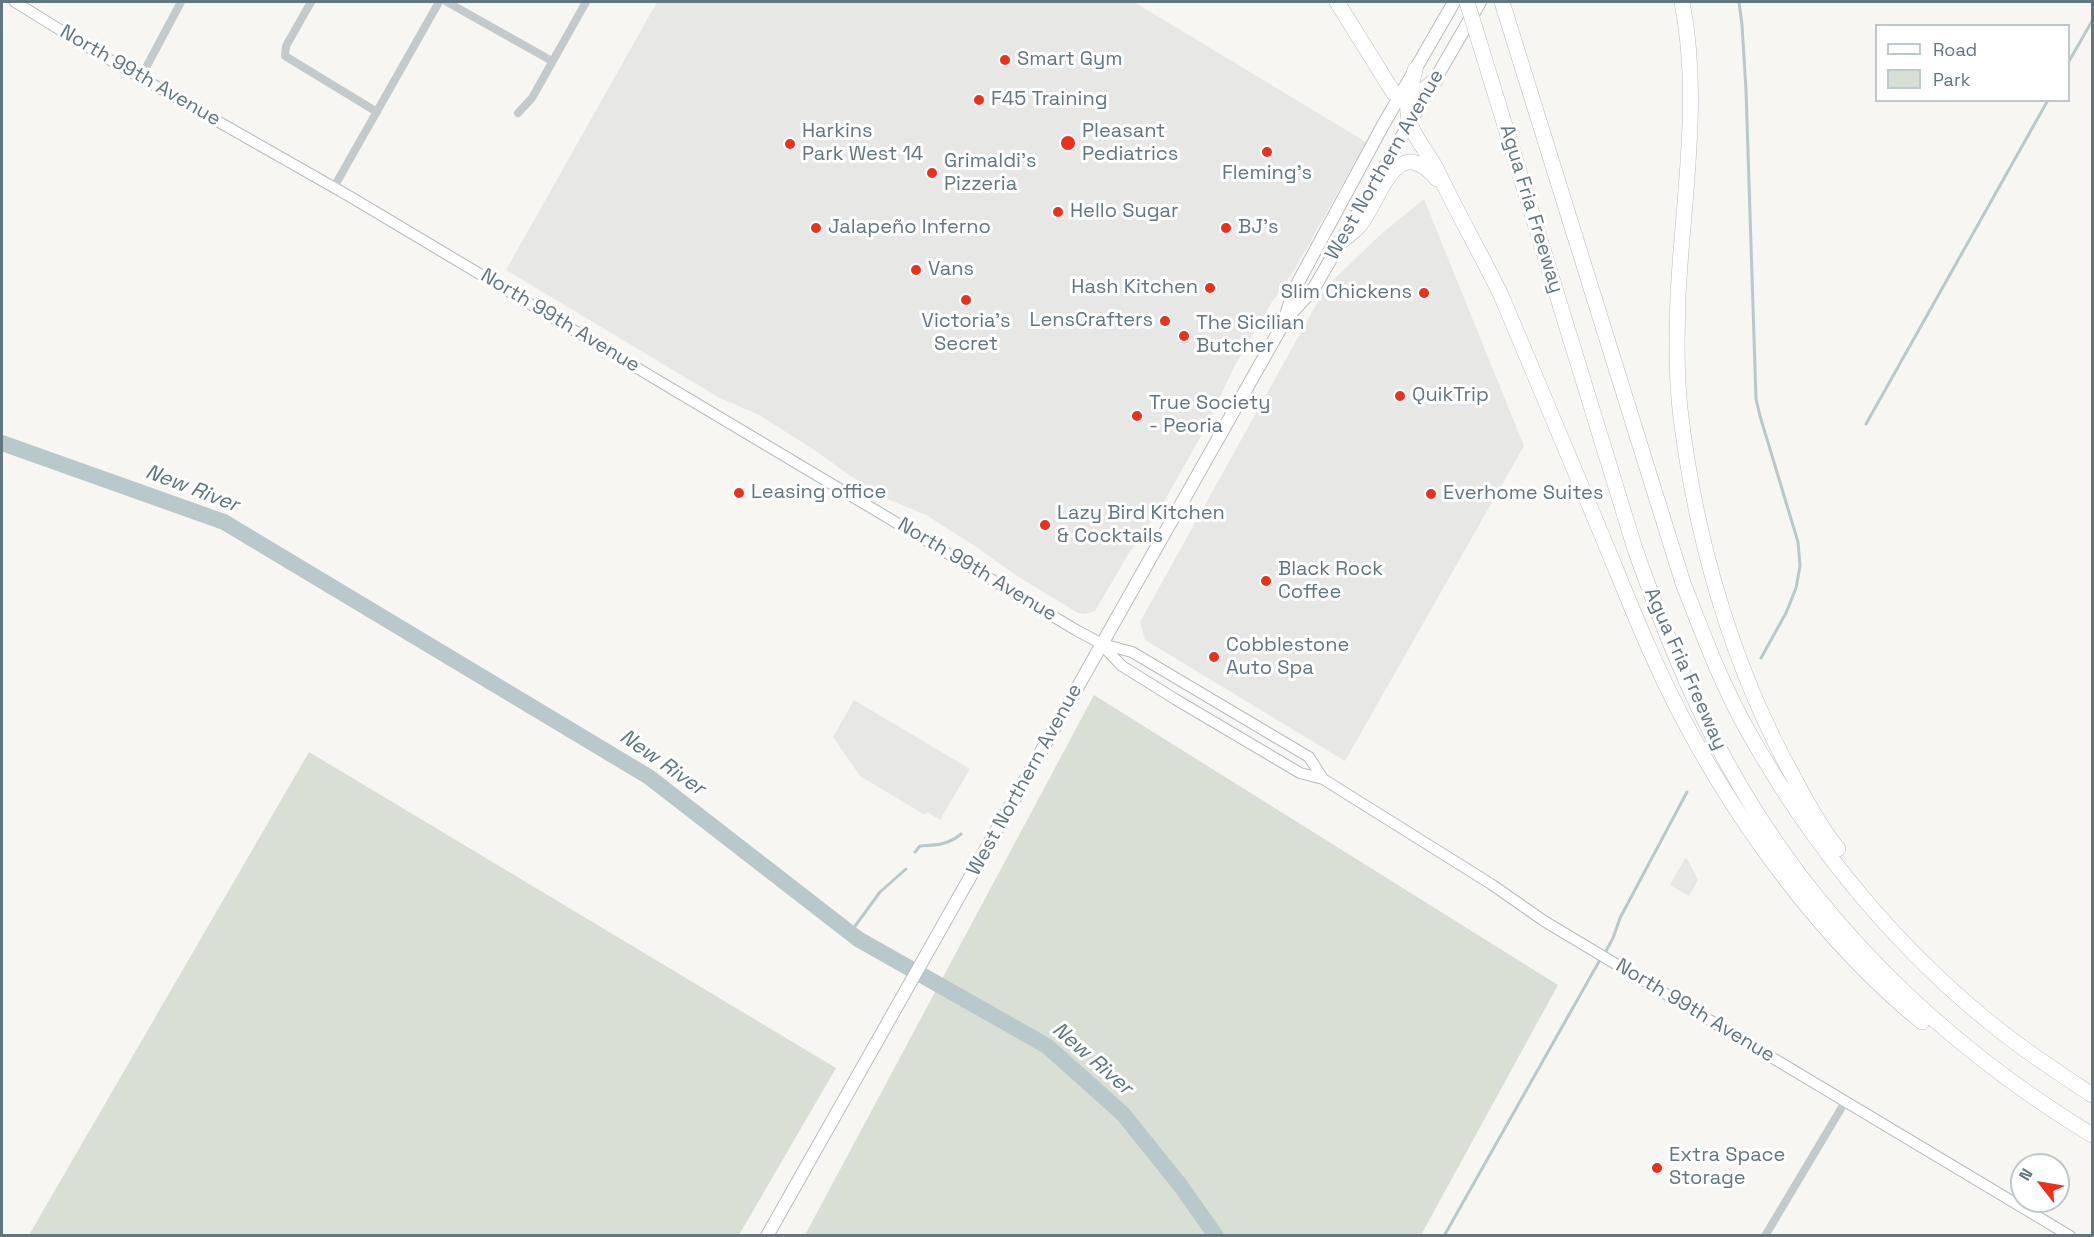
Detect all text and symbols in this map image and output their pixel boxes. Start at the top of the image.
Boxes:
street label: North 99th Avenue [55,20,225,132]
legend [1875,24,2070,102]
text: Road [1933,38,1977,61]
place label: Smart Gym [1017,48,1122,72]
marker: Smart Gym [998,53,1012,67]
street label: West Northern Avenue [1321,66,1449,264]
text: Park [1933,68,1970,91]
place label: F45 Training [991,88,1108,112]
marker: F45 Training [972,93,986,107]
place label: Harkins Park West 14 [802,120,923,167]
place label: Pleasant Pediatrics [1082,120,1178,167]
street label: Agua Fria Freeway [1494,122,1568,296]
marker: Pleasant Pediatrics [1059,134,1077,152]
marker: Harkins Park West 14 [783,137,797,151]
marker: Fleming's [1260,145,1274,159]
place label: Grimaldi's Pizzeria [944,150,1037,197]
place label: Fleming's [1222,162,1312,186]
marker: Grimaldi's Pizzeria [925,166,939,180]
place label: Hello Sugar [1070,200,1179,224]
marker: Hello Sugar [1051,205,1065,219]
place label: Jalapeño Inferno [828,216,991,240]
place label: BJ's [1238,216,1279,240]
marker: Jalapeño Inferno [809,221,823,235]
marker: BJ's [1219,221,1233,235]
place label: Vans [928,258,974,282]
marker: Vans [909,263,923,277]
street label: North 99th Avenue [476,264,644,378]
place label: Hash Kitchen [1071,276,1198,300]
marker: Hash Kitchen [1203,281,1217,295]
place label: Slim Chickens [1281,281,1412,305]
marker: Slim Chickens [1417,286,1431,300]
marker: Victoria's Secret [959,293,973,307]
place label: LensCrafters [1030,309,1153,333]
place label: Victoria's Secret [922,310,1010,357]
place label: The Sicilian Butcher [1196,312,1305,359]
marker: LensCrafters [1158,314,1172,328]
marker: The Sicilian Butcher [1177,329,1191,343]
place label: QuikTrip [1412,384,1489,408]
marker: QuikTrip [1393,389,1407,403]
place label: True Society - Peoria [1149,392,1270,439]
marker: True Society - Peoria [1130,409,1144,423]
water label: New River [142,460,242,518]
place label: Leasing office [751,481,886,505]
place label: Everhome Suites [1443,482,1603,506]
marker: Leasing office [732,486,746,500]
marker: Everhome Suites [1424,487,1438,501]
place label: Lazy Bird Kitchen & Cocktails [1057,502,1225,549]
street label: North 99th Avenue [893,513,1061,627]
marker: Lazy Bird Kitchen & Cocktails [1038,518,1052,532]
place label: Black Rock Coffee [1278,558,1383,605]
marker: Black Rock Coffee [1259,574,1273,588]
street label: Agua Fria Freeway [1638,584,1732,754]
place label: Cobblestone Auto Spa [1226,634,1349,681]
marker: Cobblestone Auto Spa [1207,650,1221,664]
street label: West Northern Avenue [962,680,1088,880]
water label: New River [615,725,709,801]
street label: North 99th Avenue [1611,954,1779,1068]
water label: New River [1047,1017,1137,1101]
place label: Extra Space Storage [1669,1144,1785,1191]
north arrow [2010,1153,2070,1213]
marker: Extra Space Storage [1650,1161,1664,1175]
text: N [2014,1165,2038,1185]

